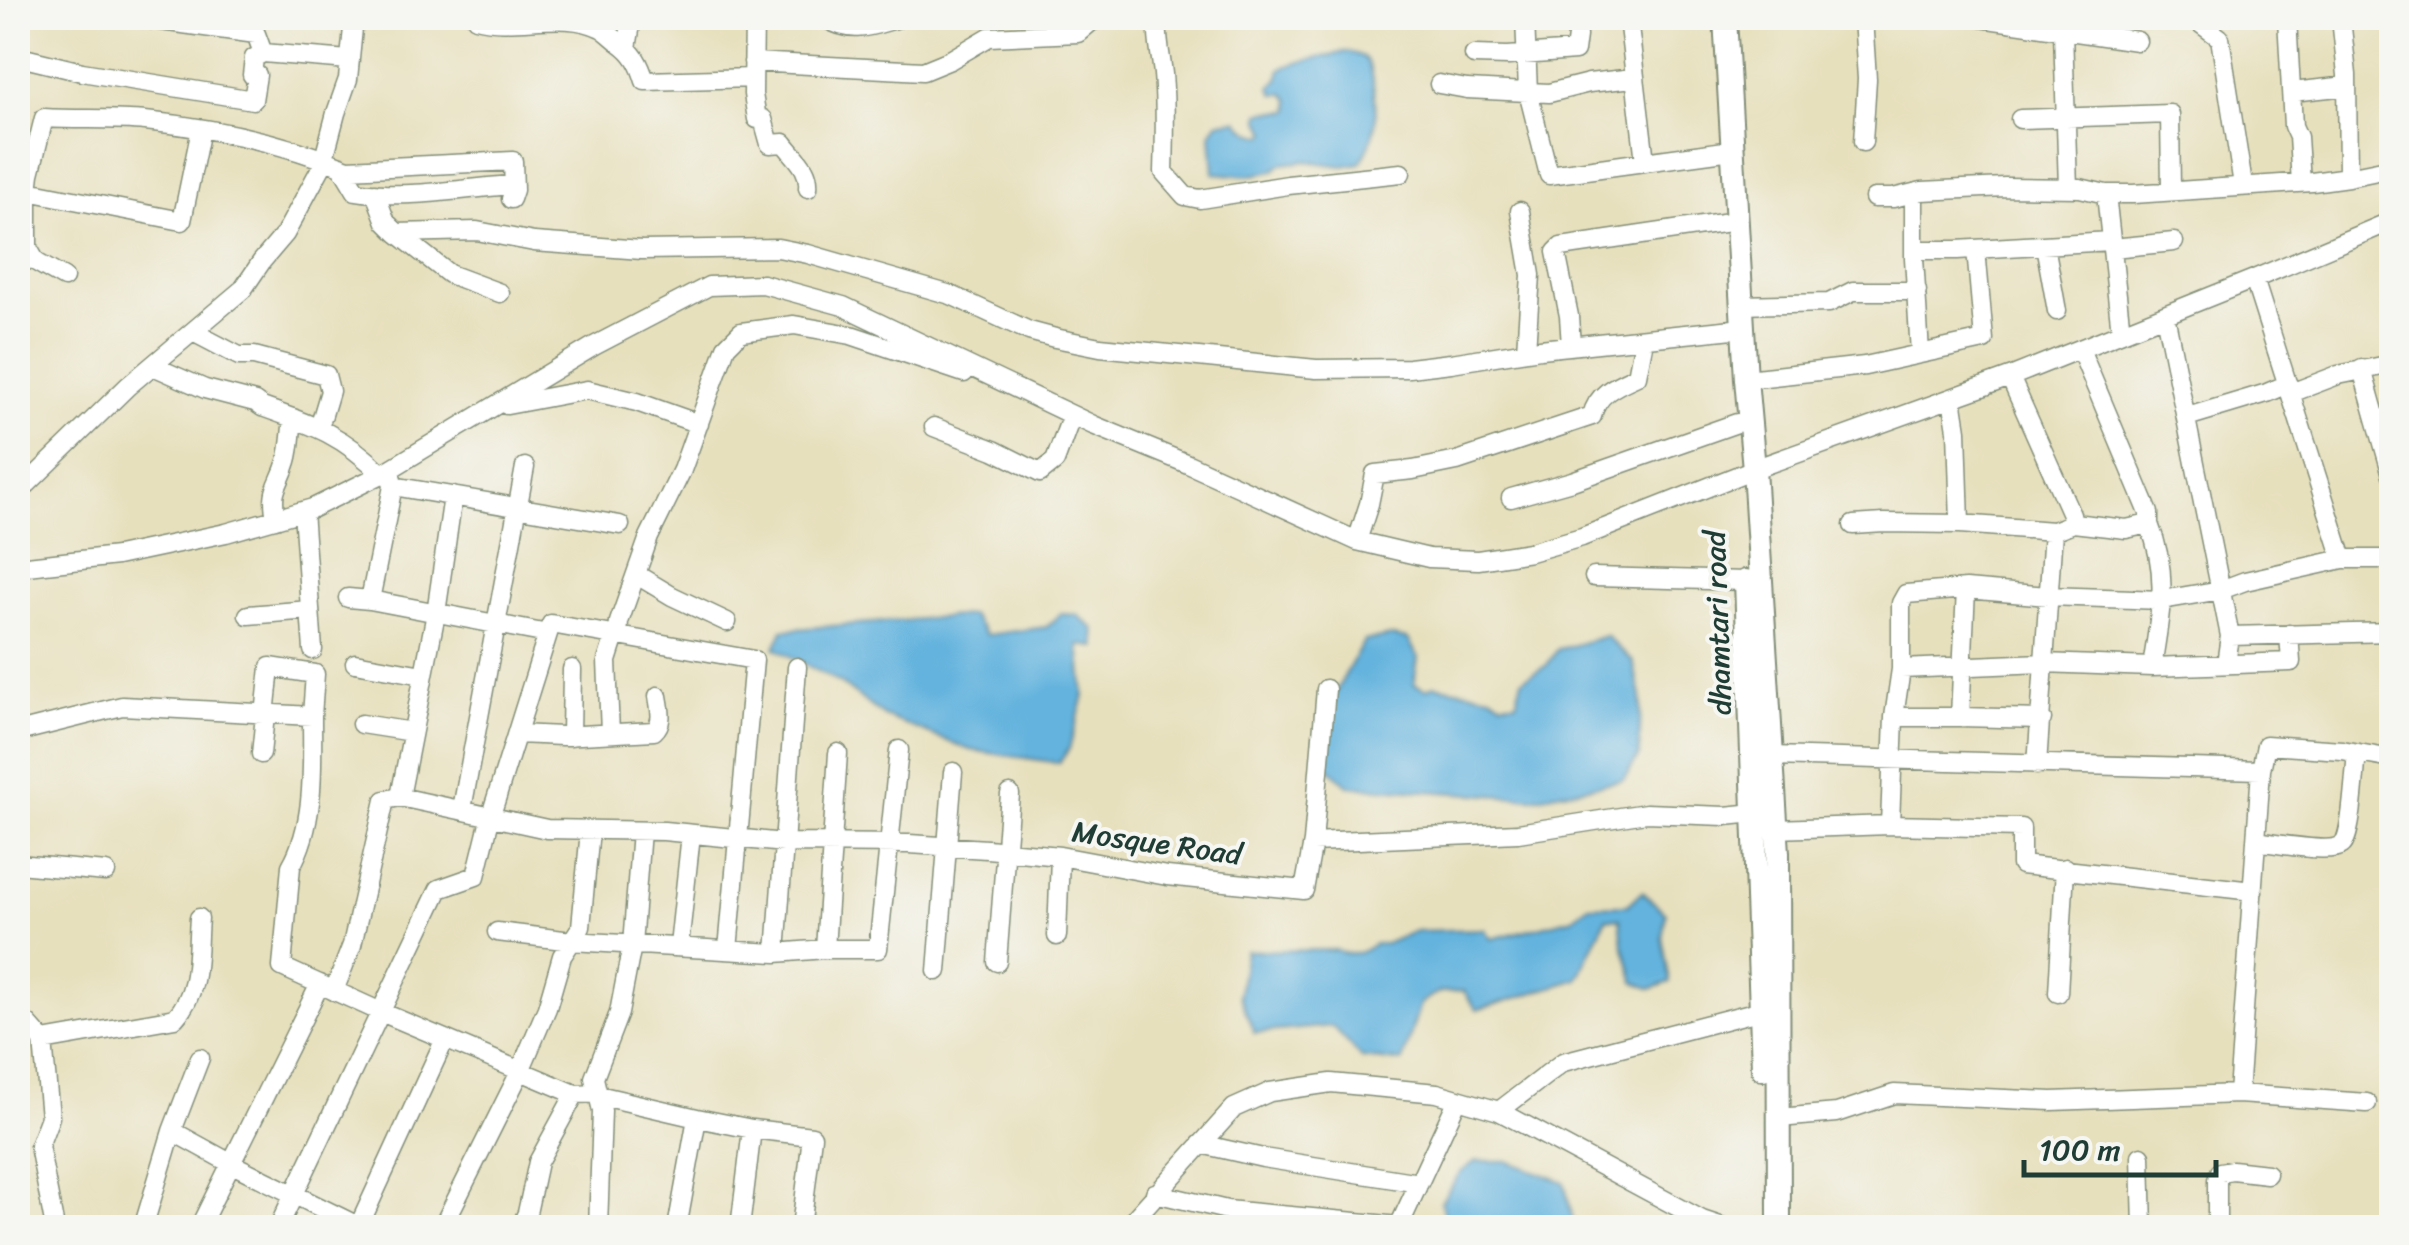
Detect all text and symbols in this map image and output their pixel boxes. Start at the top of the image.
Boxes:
street label: dhamtari road [1688,528,1748,716]
street label: Mosque Road [1069,804,1247,882]
scale bar [2024,1115,2216,1177]
text: 100 m [2039,1123,2121,1177]

